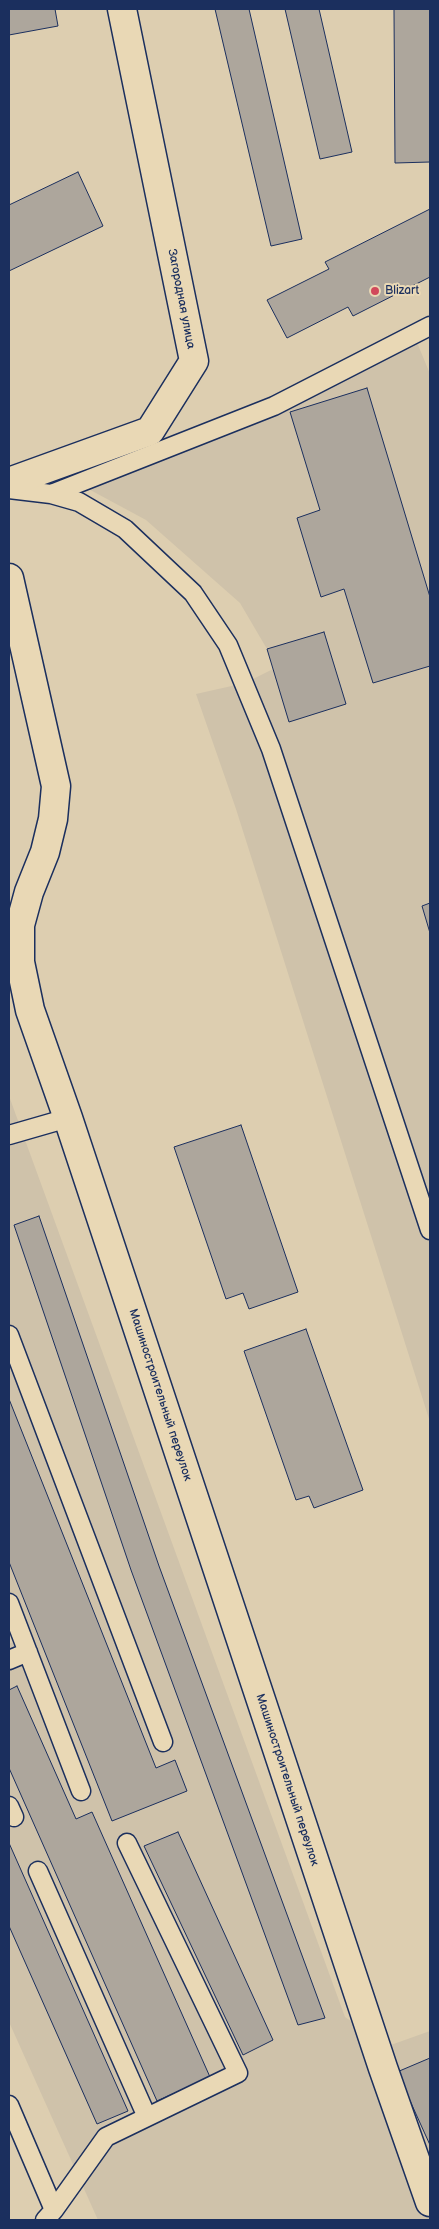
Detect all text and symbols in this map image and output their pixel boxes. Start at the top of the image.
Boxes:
street label: Загородная улица [164,248,198,350]
place label: Blizart [385,284,419,298]
marker: Blizart [369,285,381,297]
street label: Машиностроительный переулок [125,1307,195,1483]
street label: Машиностроительный переулок [252,1692,322,1868]

